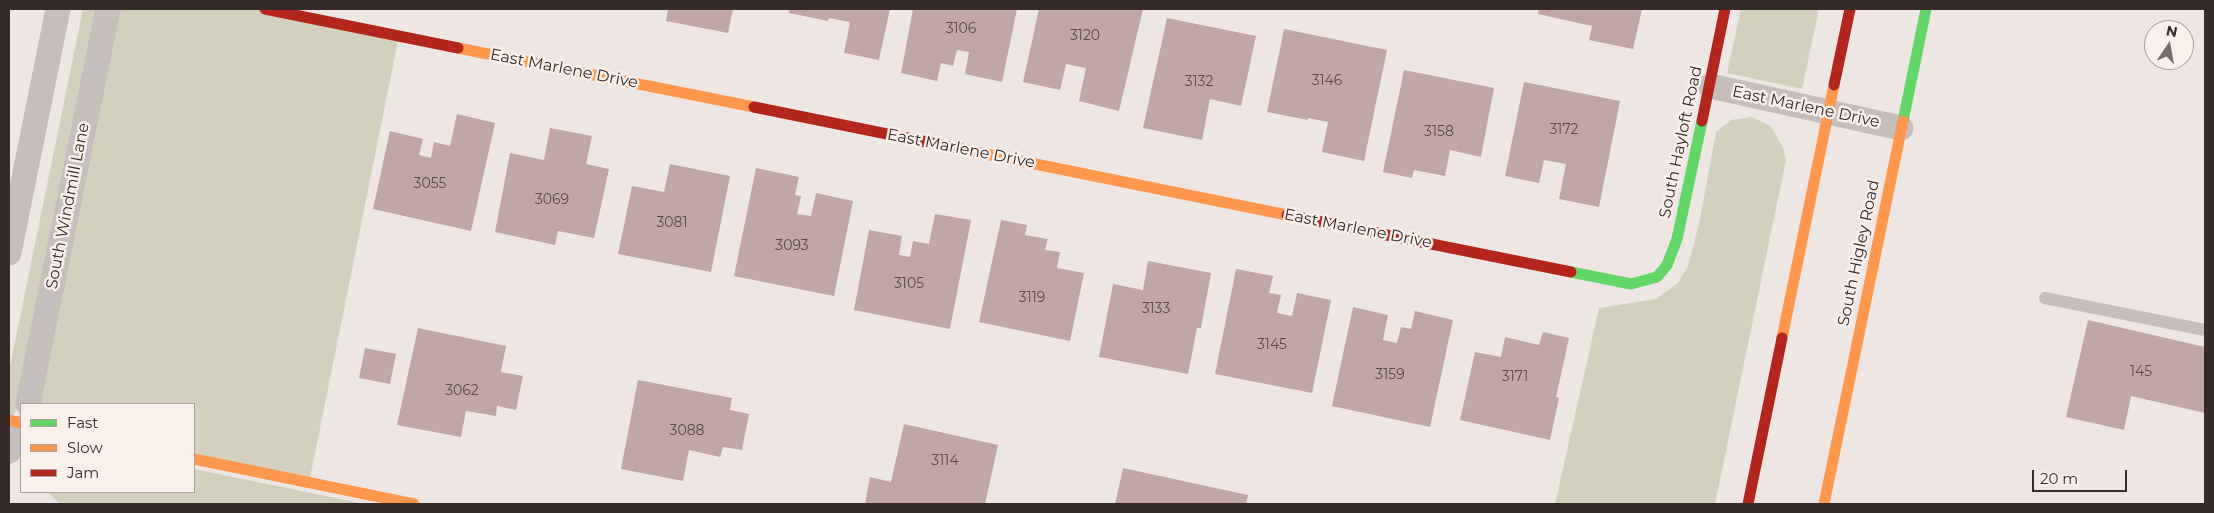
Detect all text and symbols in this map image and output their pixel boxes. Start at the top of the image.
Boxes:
north arrow [2144,20,2194,70]
house number: 3106 [946,21,976,37]
text: N [2165,21,2179,41]
house number: 3120 [1070,28,1100,44]
street label: East Marlene Drive [489,45,639,93]
street label: South Hayloft Road [1655,64,1707,220]
house number: 3146 [1312,73,1342,89]
house number: 3132 [1185,74,1213,90]
street label: East Marlene Drive [1731,82,1881,132]
street label: South Windmill Lane [42,121,94,291]
house number: 3172 [1549,122,1579,138]
house number: 3158 [1424,124,1454,140]
street label: East Marlene Drive [886,125,1036,173]
house number: 3055 [414,176,446,192]
street label: South Higley Road [1834,178,1884,328]
house number: 3069 [535,192,569,208]
street label: East Marlene Drive [1283,205,1433,253]
house number: 3081 [656,215,688,231]
house number: 3093 [775,238,809,254]
house number: 3105 [894,276,924,292]
house number: 3119 [1019,290,1045,306]
house number: 3133 [1142,301,1170,317]
house number: 3145 [1257,337,1287,353]
house number: 145 [2130,364,2152,380]
house number: 3159 [1375,367,1405,383]
house number: 3171 [1502,369,1528,385]
house number: 3062 [445,383,479,399]
legend [20,403,195,493]
text: Fast [67,413,98,432]
house number: 3088 [669,423,705,439]
text: Slow [67,438,103,457]
house number: 3114 [931,453,959,469]
scale bar [2034,460,2129,492]
text: Jam [67,463,99,482]
text: 20 m [2040,469,2078,488]

